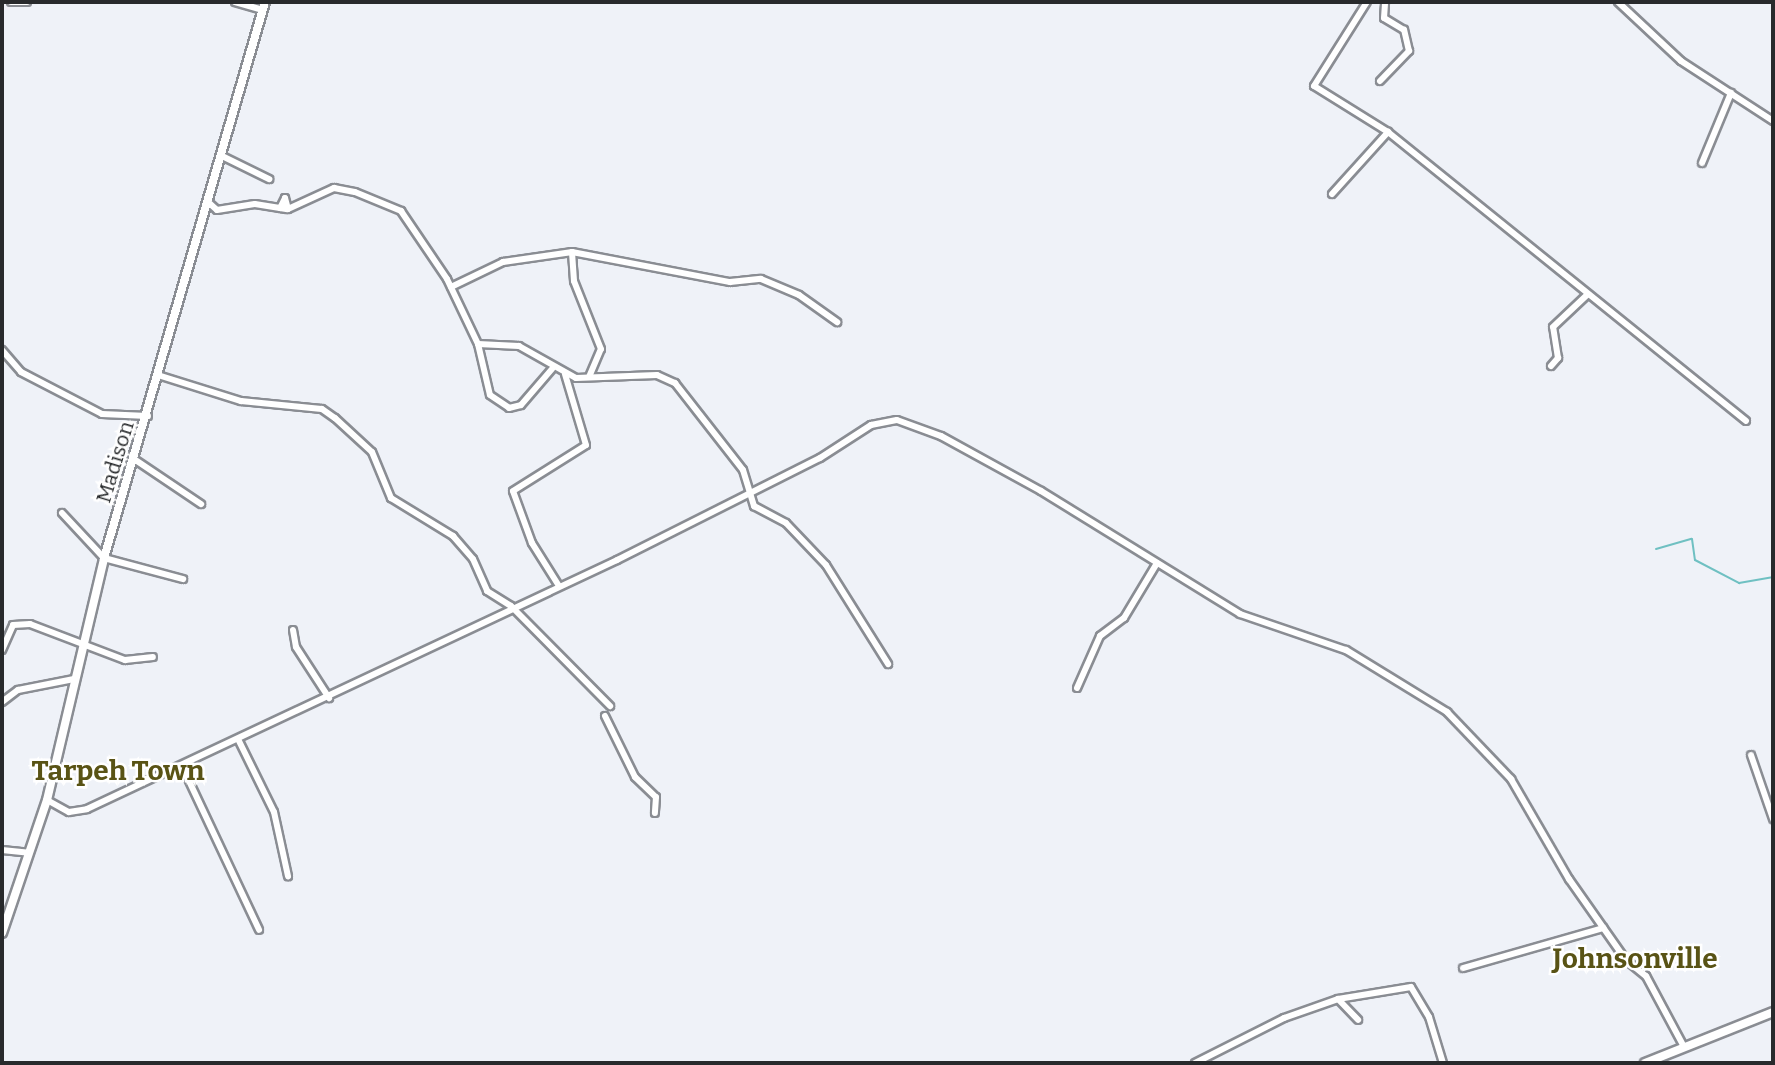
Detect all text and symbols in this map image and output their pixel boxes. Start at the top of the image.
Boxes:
street label: Madison [91,418,139,506]
district label: Tarpeh Town [32,754,204,788]
district label: Johnsonville [1552,942,1718,976]

